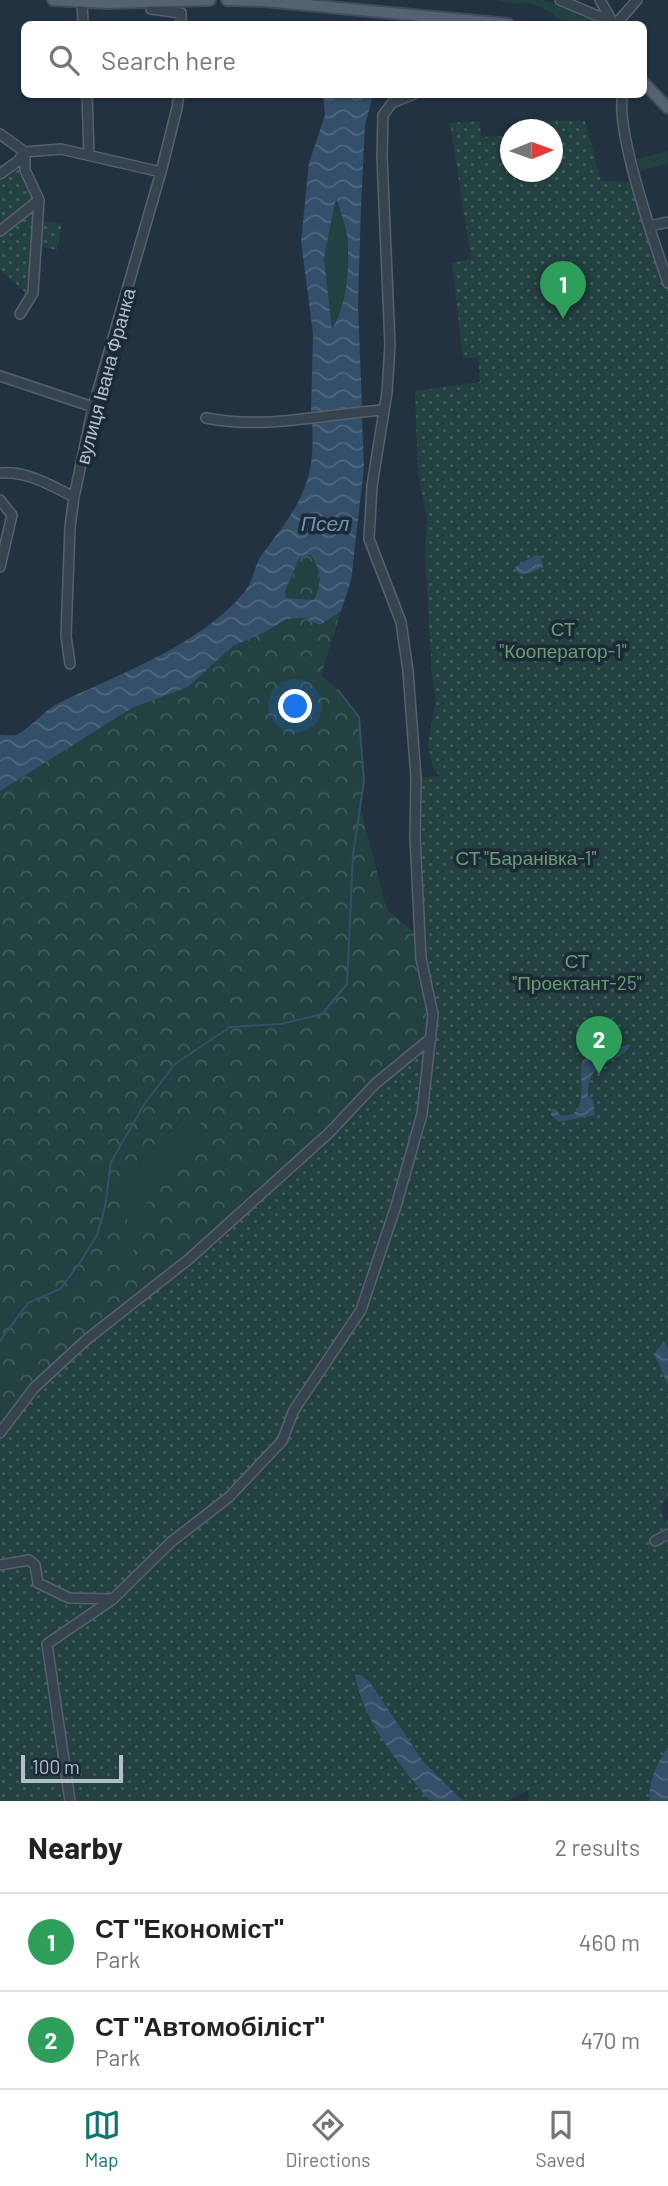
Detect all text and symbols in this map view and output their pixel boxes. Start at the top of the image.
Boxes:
search box [21,21,647,98]
icon: search [45,41,83,79]
text: Search here [101,44,236,75]
north arrow [500,119,563,182]
pin: 1 [540,261,586,319]
street label: вулиця Івана Франка [70,285,140,467]
water label: Псел [301,510,349,535]
park label: СТ "Кооператор-1" [499,617,627,662]
your location [278,689,312,723]
park label: СТ "Баранівка-1" [456,846,596,869]
park label: СТ "Проектант-25" [512,949,642,994]
pin: 2 [576,1016,622,1074]
scale bar [21,1752,122,1784]
text: 100 m [32,1755,80,1778]
text: Nearby [28,1829,123,1865]
text: 2 results [555,1833,640,1861]
text: СТ "Економіст" [95,1912,284,1943]
text: 1 [47,1928,55,1956]
text: 460 m [579,1928,640,1956]
text: Park [95,1945,140,1973]
text: СТ "Автомобіліст" [95,2010,324,2041]
text: 2 [45,2026,57,2054]
text: 470 m [581,2026,640,2054]
text: Park [95,2043,140,2071]
tab: Map [83,2106,121,2171]
tab: Directions [286,2106,371,2171]
tab: Saved [536,2106,585,2171]

